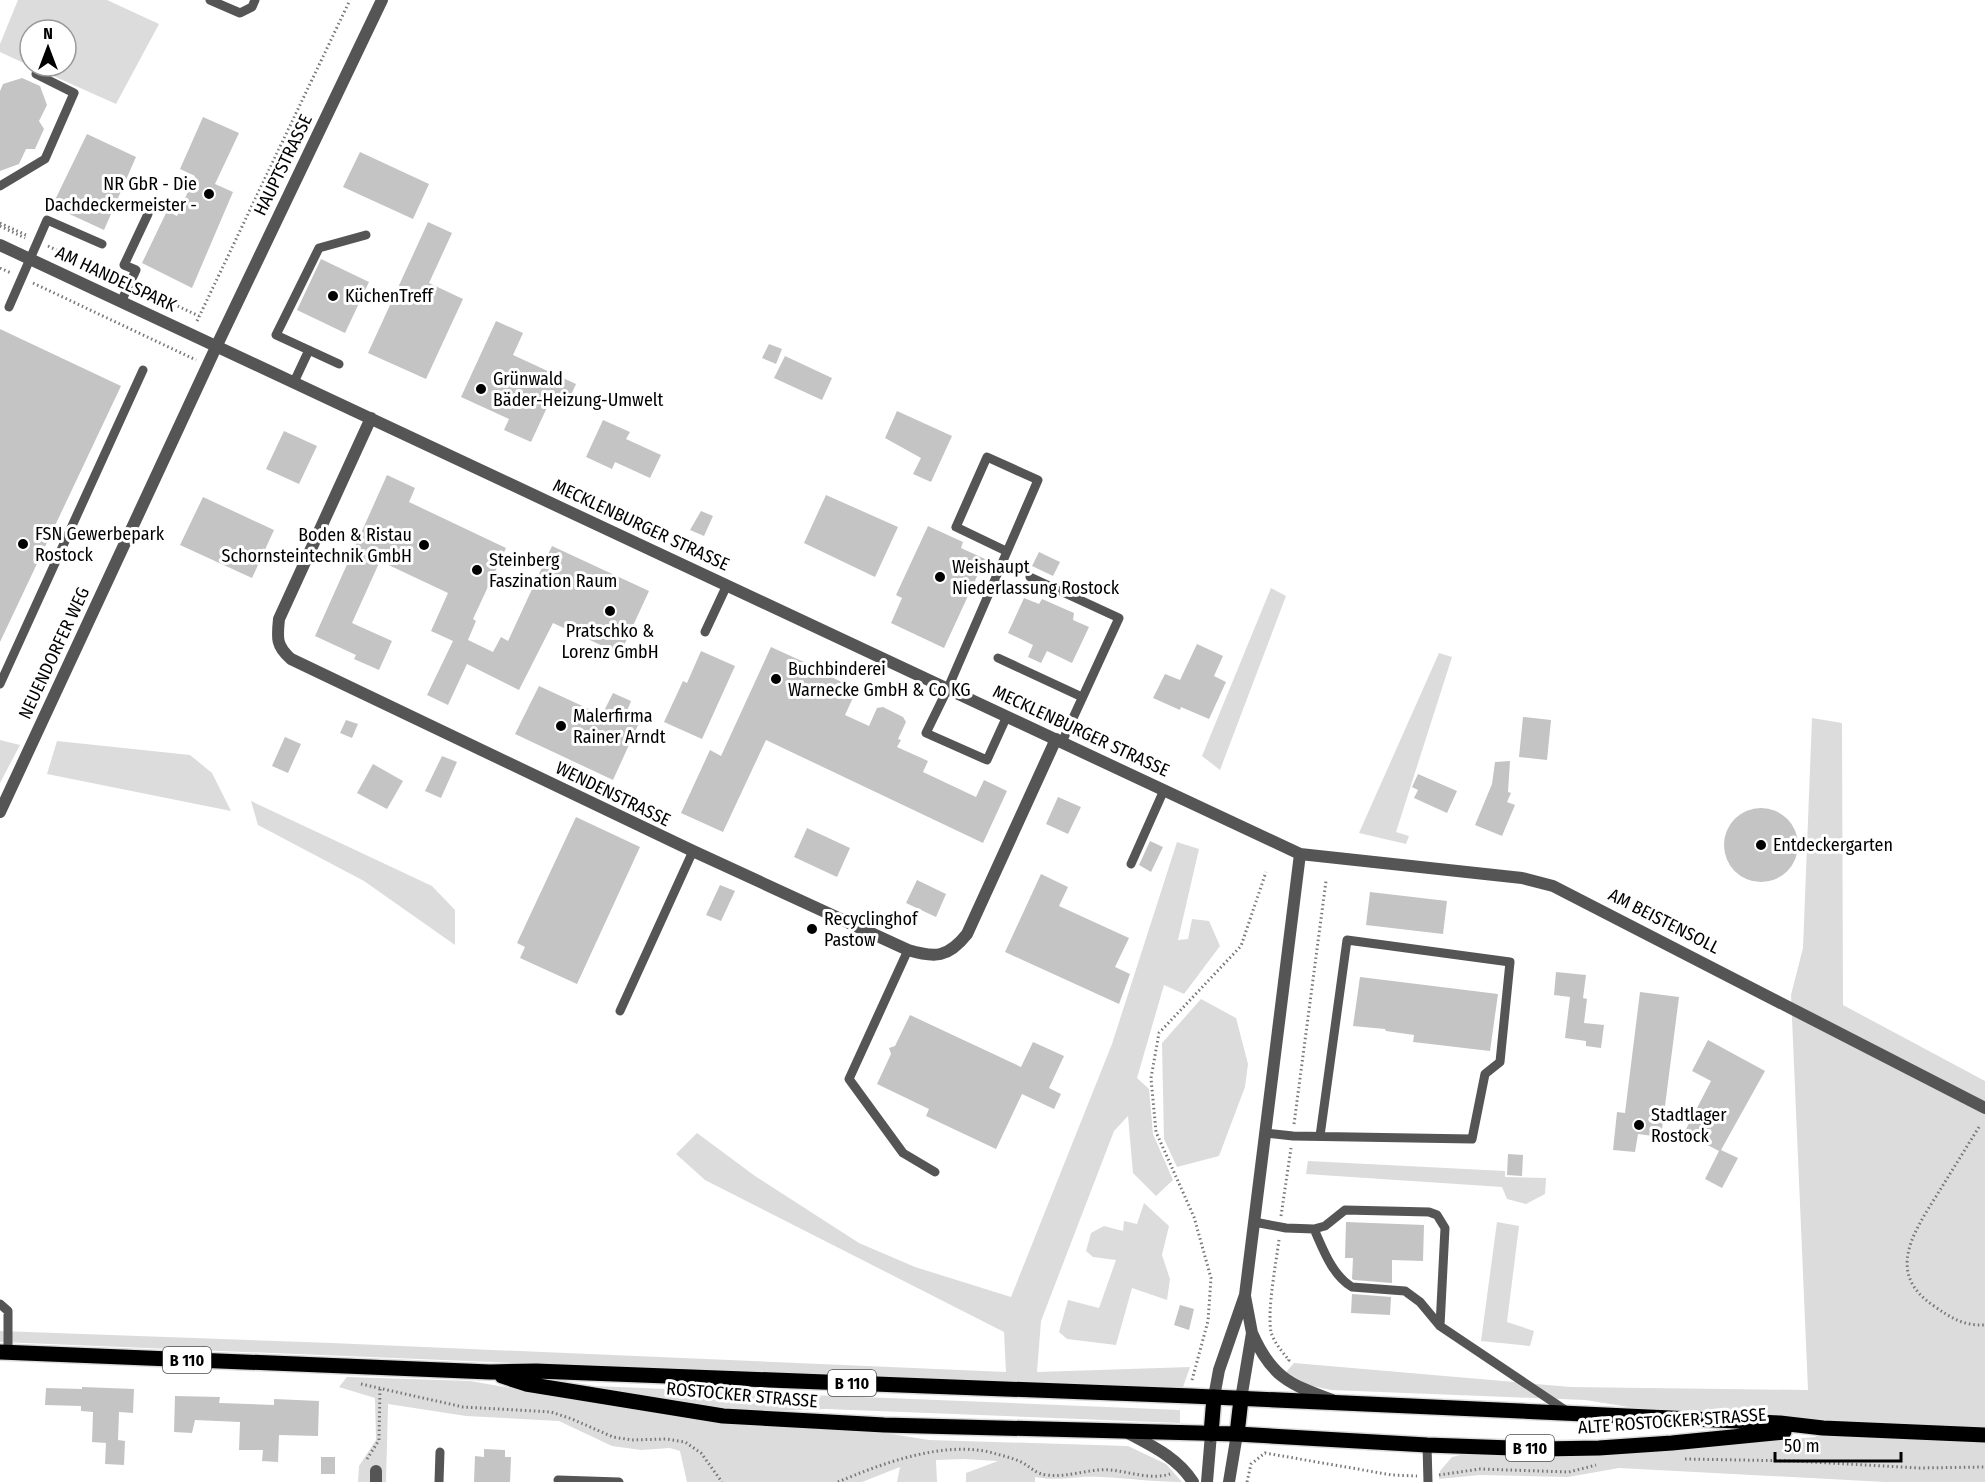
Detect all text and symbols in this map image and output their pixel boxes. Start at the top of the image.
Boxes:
north arrow [18,18,78,78]
text: N [43,24,53,43]
street label: HAUPTSTRASSE [249,111,317,219]
place label: NR GbR - Die Dachdeckermeister - [44,173,197,216]
marker: NR GbR - Die Dachdeckermeister - [202,187,216,201]
street label: AM HANDELSPARK [52,241,180,317]
place label: KüchenTreff [345,285,434,307]
marker: KüchenTreff [326,289,340,303]
place label: Grünwald Bäder-Heizung-Umwelt [493,368,664,411]
marker: Grünwald Bäder-Heizung-Umwelt [474,382,488,396]
street label: MECKLENBURGER STRASSE [549,474,733,576]
place label: FSN Gewerbepark Rostock [35,523,165,566]
place label: Boden & Ristau Schornsteintechnik GmbH [221,524,412,567]
marker: FSN Gewerbepark Rostock [16,537,30,551]
marker: Boden & Ristau Schornsteintechnik GmbH [417,538,431,552]
place label: Steinberg Faszination Raum [489,549,617,592]
place label: Weishaupt Niederlassung Rostock [952,556,1120,599]
marker: Steinberg Faszination Raum [470,563,484,577]
marker: Weishaupt Niederlassung Rostock [933,570,947,584]
street label: NEUENDORFER WEG [14,583,94,723]
marker: Pratschko & Lorenz GmbH [603,604,617,618]
place label: Pratschko & Lorenz GmbH [561,620,659,663]
place label: Buchbinderei Warnecke GmbH & Co KG [788,658,971,701]
marker: Buchbinderei Warnecke GmbH & Co KG [769,672,783,686]
street label: MECKLENBURGER STRASSE [989,680,1173,782]
place label: Malerfirma Rainer Arndt [573,705,666,748]
marker: Malerfirma Rainer Arndt [554,719,568,733]
street label: WENDENSTRASSE [552,757,674,831]
place label: Entdeckergarten [1773,834,1893,856]
marker: Entdeckergarten [1754,838,1768,852]
street label: AM BEISTENSOLL [1605,884,1723,958]
place label: Recyclinghof Pastow [824,908,919,951]
marker: Recyclinghof Pastow [805,922,819,936]
place label: Stadtlager Rostock [1651,1104,1727,1147]
marker: Stadtlager Rostock [1632,1118,1646,1132]
road number: B 110 [163,1347,211,1373]
road number: B 110 [828,1370,876,1396]
street label: ROSTOCKER STRASSE [665,1377,819,1413]
street label: ALTE ROSTOCKER STRASSE [1577,1403,1767,1439]
scale bar [1775,1425,1901,1463]
road number: B 110 [1506,1435,1554,1461]
text: 50 m [1784,1435,1820,1457]

